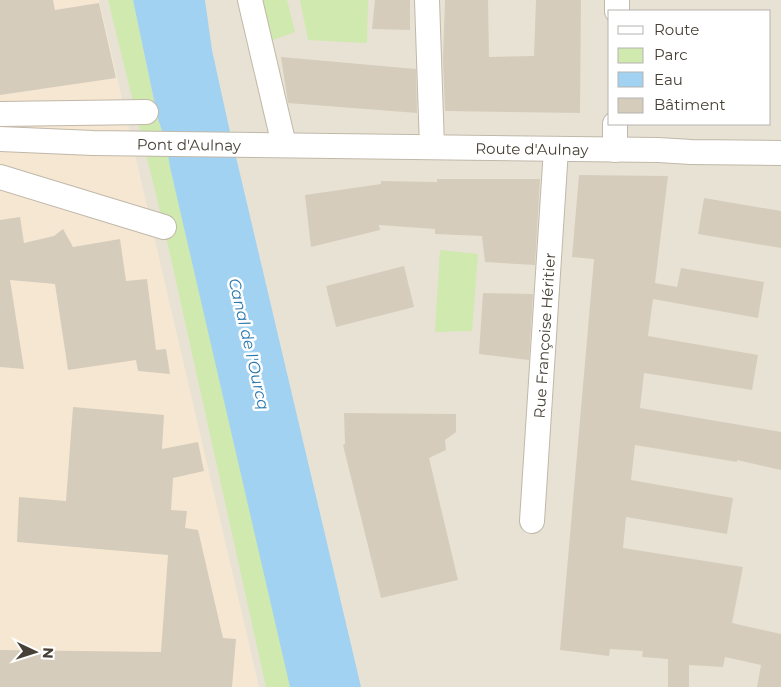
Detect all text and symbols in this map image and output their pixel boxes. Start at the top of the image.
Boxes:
legend [608,10,771,125]
text: Route [654,20,699,39]
text: Parc [654,45,688,64]
text: Eau [654,70,683,89]
text: Bâtiment [654,95,726,114]
street label: Pont d'Aulnay [137,134,242,154]
street label: Route d'Aulnay [475,138,590,159]
street label: Rue Françoise Héritier [529,252,559,419]
water label: Canal de l'Ourcq [225,276,273,412]
north arrow [10,627,60,677]
text: N [39,647,57,659]

